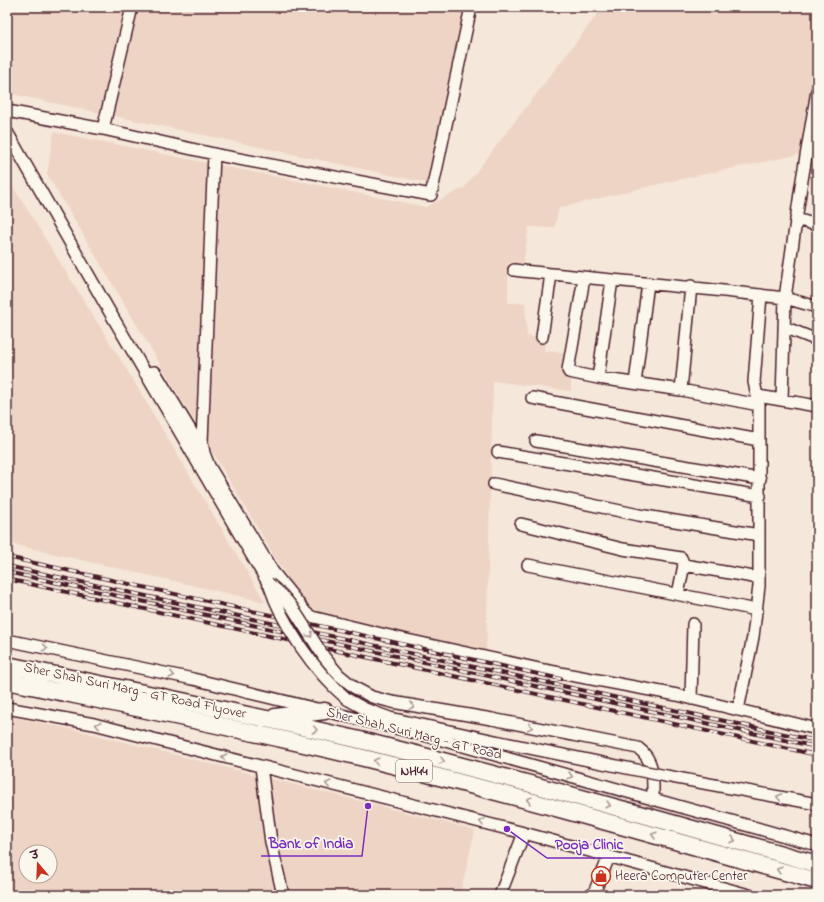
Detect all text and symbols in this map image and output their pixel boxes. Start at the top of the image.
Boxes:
one-way arrow [305,631,313,638]
one-way arrow [42,643,48,651]
street label: Sher Shah Suri Marg - GT Road Flyover [22,657,249,726]
one-way arrow [169,670,175,678]
one-way arrow [409,701,415,709]
street label: Sher Shah Suri Marg - GT Road [324,702,504,767]
one-way arrow [94,721,101,729]
one-way arrow [527,722,533,730]
one-way arrow [312,726,319,734]
one-way arrow [220,753,227,762]
one-way arrow [438,756,445,765]
one-way arrow [373,757,380,766]
road number: NH44 [396,760,432,782]
one-way arrow [566,771,573,780]
one-way arrow [325,780,332,789]
one-way arrow [775,794,782,802]
one-way arrow [526,797,532,805]
one-way arrow [604,800,611,809]
one-way arrow [478,819,485,827]
callout: Bank of India [261,829,362,856]
callout: Pooja Clinic [547,831,631,858]
one-way arrow [651,831,658,840]
text: Bank of India [268,833,353,855]
text: Pooja Clinic [555,834,623,856]
one-way arrow [729,835,736,844]
north arrow [18,844,58,884]
text: उ [28,846,43,865]
shop icon: Heera Computer Center [590,865,612,887]
place label: Heera Computer Center [615,866,748,887]
one-way arrow [776,866,783,875]

